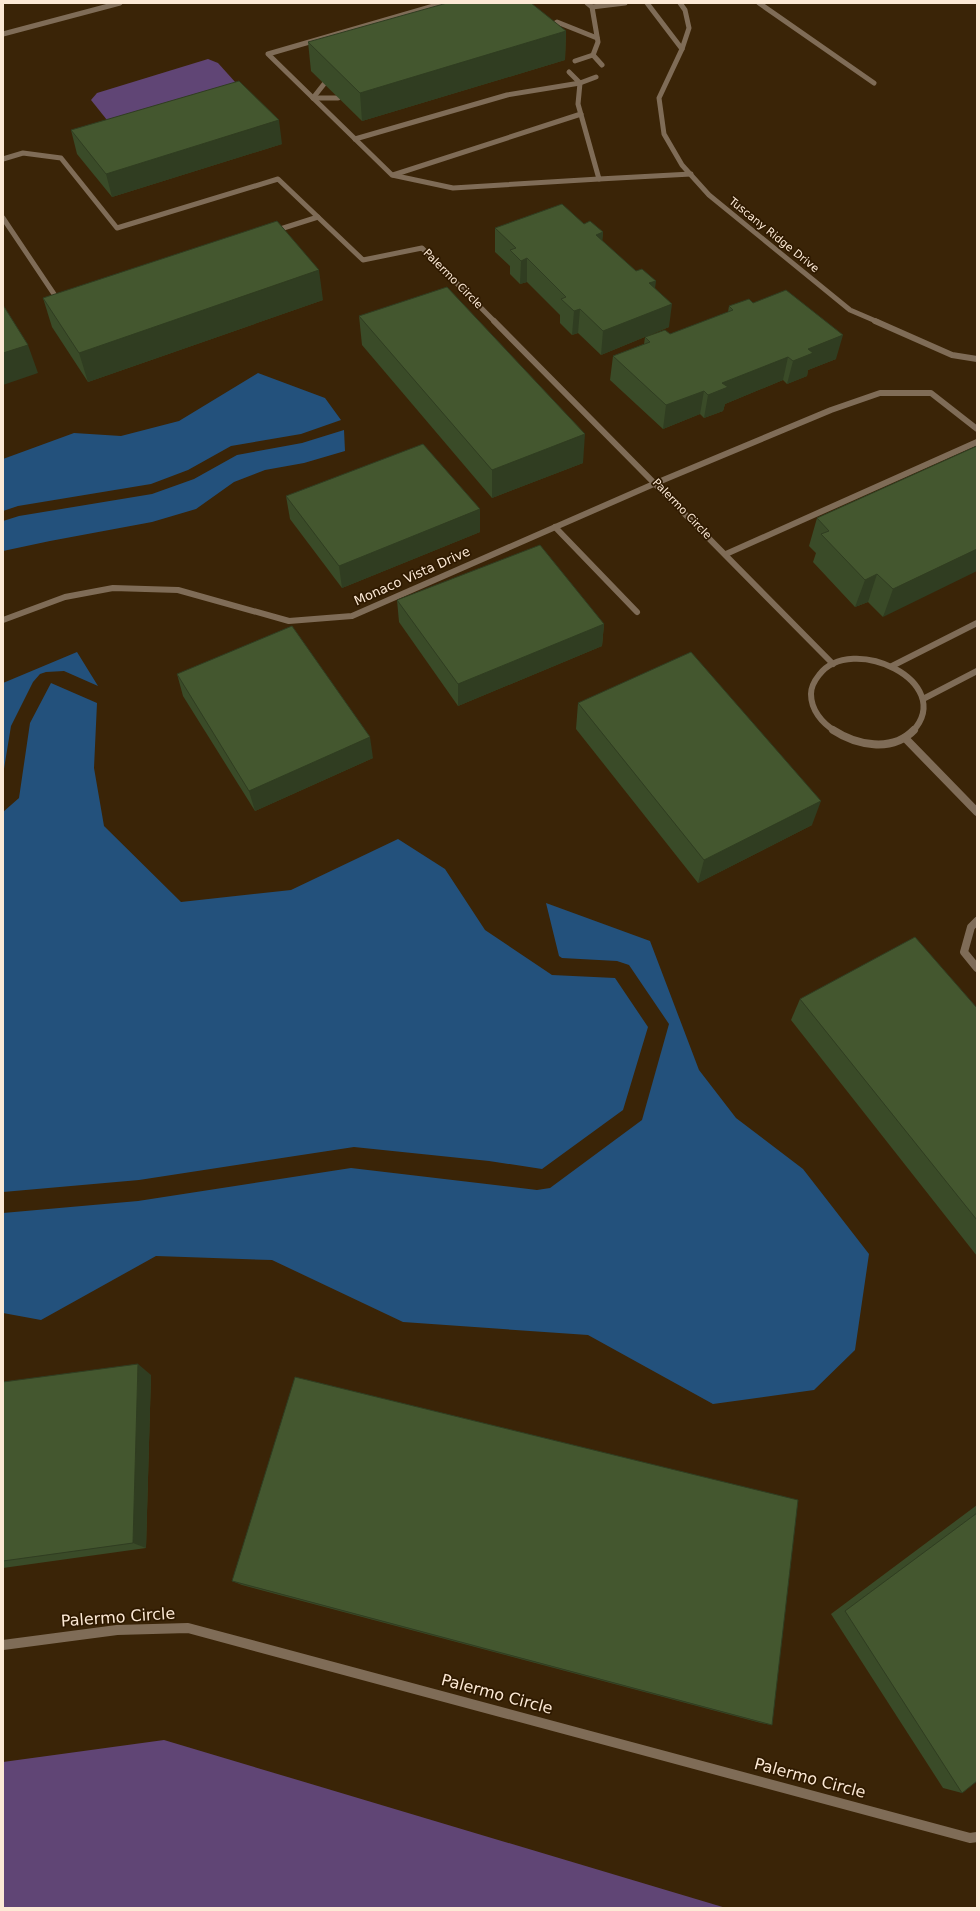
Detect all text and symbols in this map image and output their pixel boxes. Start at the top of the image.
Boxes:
street label: Tuscany Ridge Drive [726,194,822,275]
street label: Palermo Circle [421,247,486,312]
street label: Palermo Circle [650,476,714,542]
street label: Monaco Vista Drive [352,544,472,608]
street label: Palermo Circle [60,1604,176,1630]
street label: Palermo Circle [439,1670,555,1718]
street label: Palermo Circle [752,1754,868,1802]

